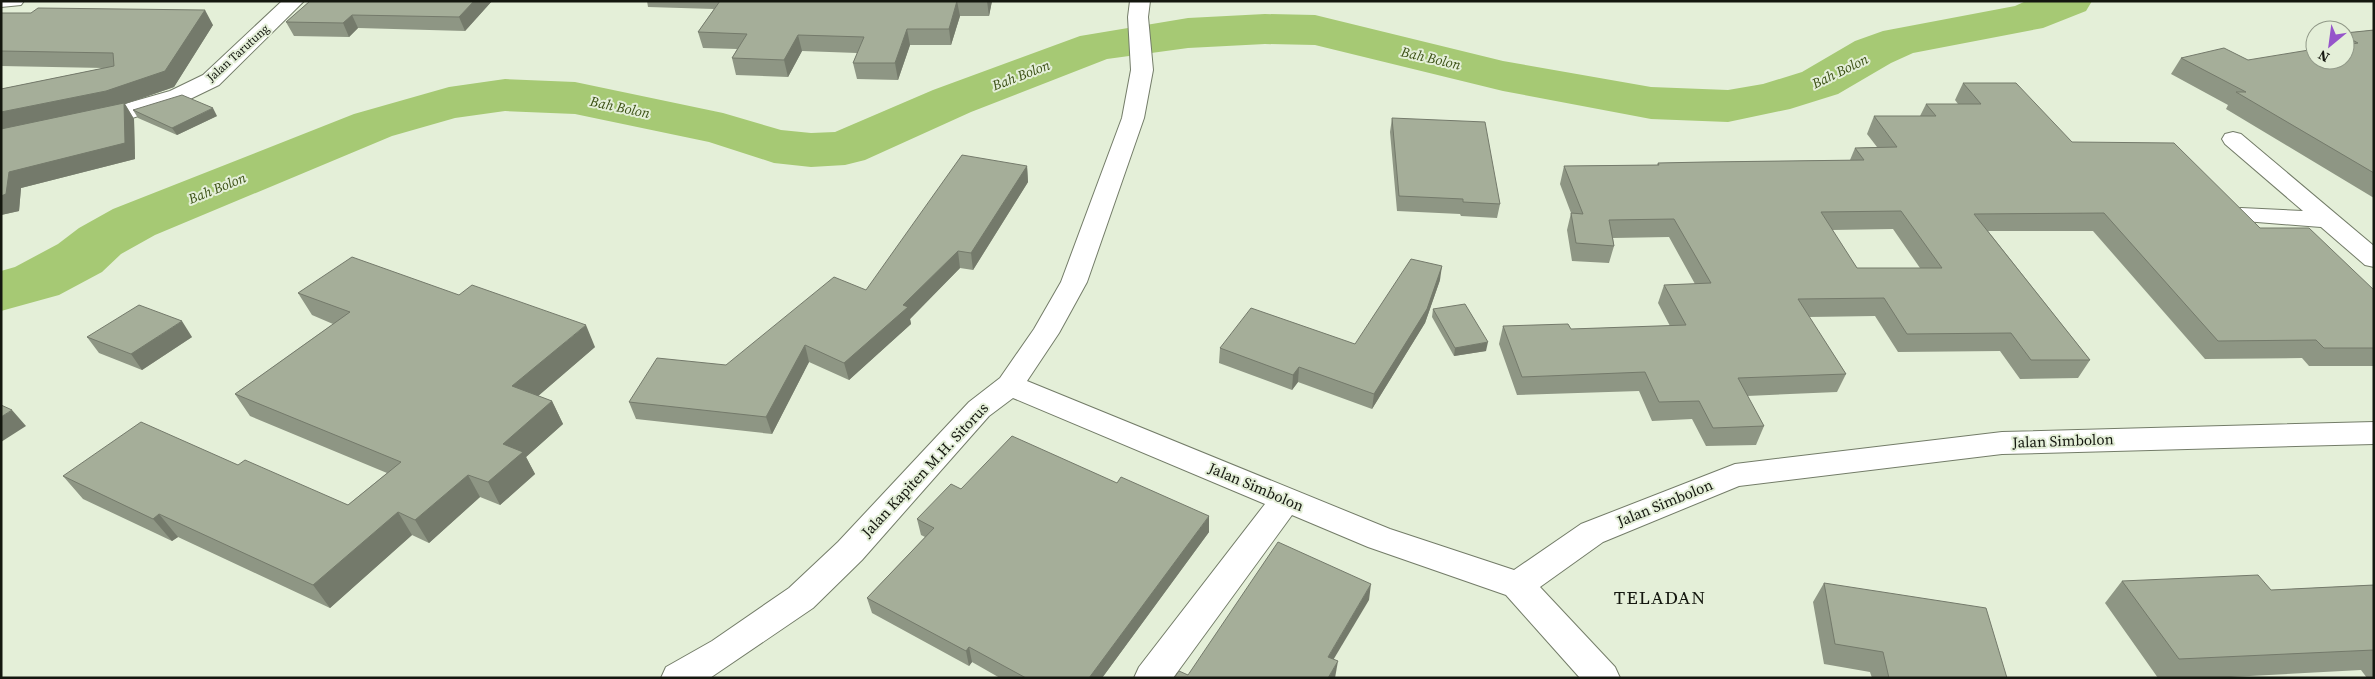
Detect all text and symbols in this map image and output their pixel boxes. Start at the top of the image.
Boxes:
north arrow [2305,20,2355,70]
street label: Jalan Tarutung [203,21,273,86]
water label: Bah Bolon [1398,41,1463,75]
text: N [2314,45,2333,68]
water label: Bah Bolon [1807,49,1872,94]
water label: Bah Bolon [988,55,1053,96]
water label: Bah Bolon [587,91,652,123]
water label: Bah Bolon [184,167,249,209]
street label: Jalan Kapiten M.H. Sitorus [856,398,993,542]
street label: Jalan Simbolon [2011,428,2114,453]
street label: Jalan Simbolon [1204,457,1307,516]
street label: Jalan Simbolon [1613,474,1716,532]
district label: TELADAN [1614,584,1706,610]

